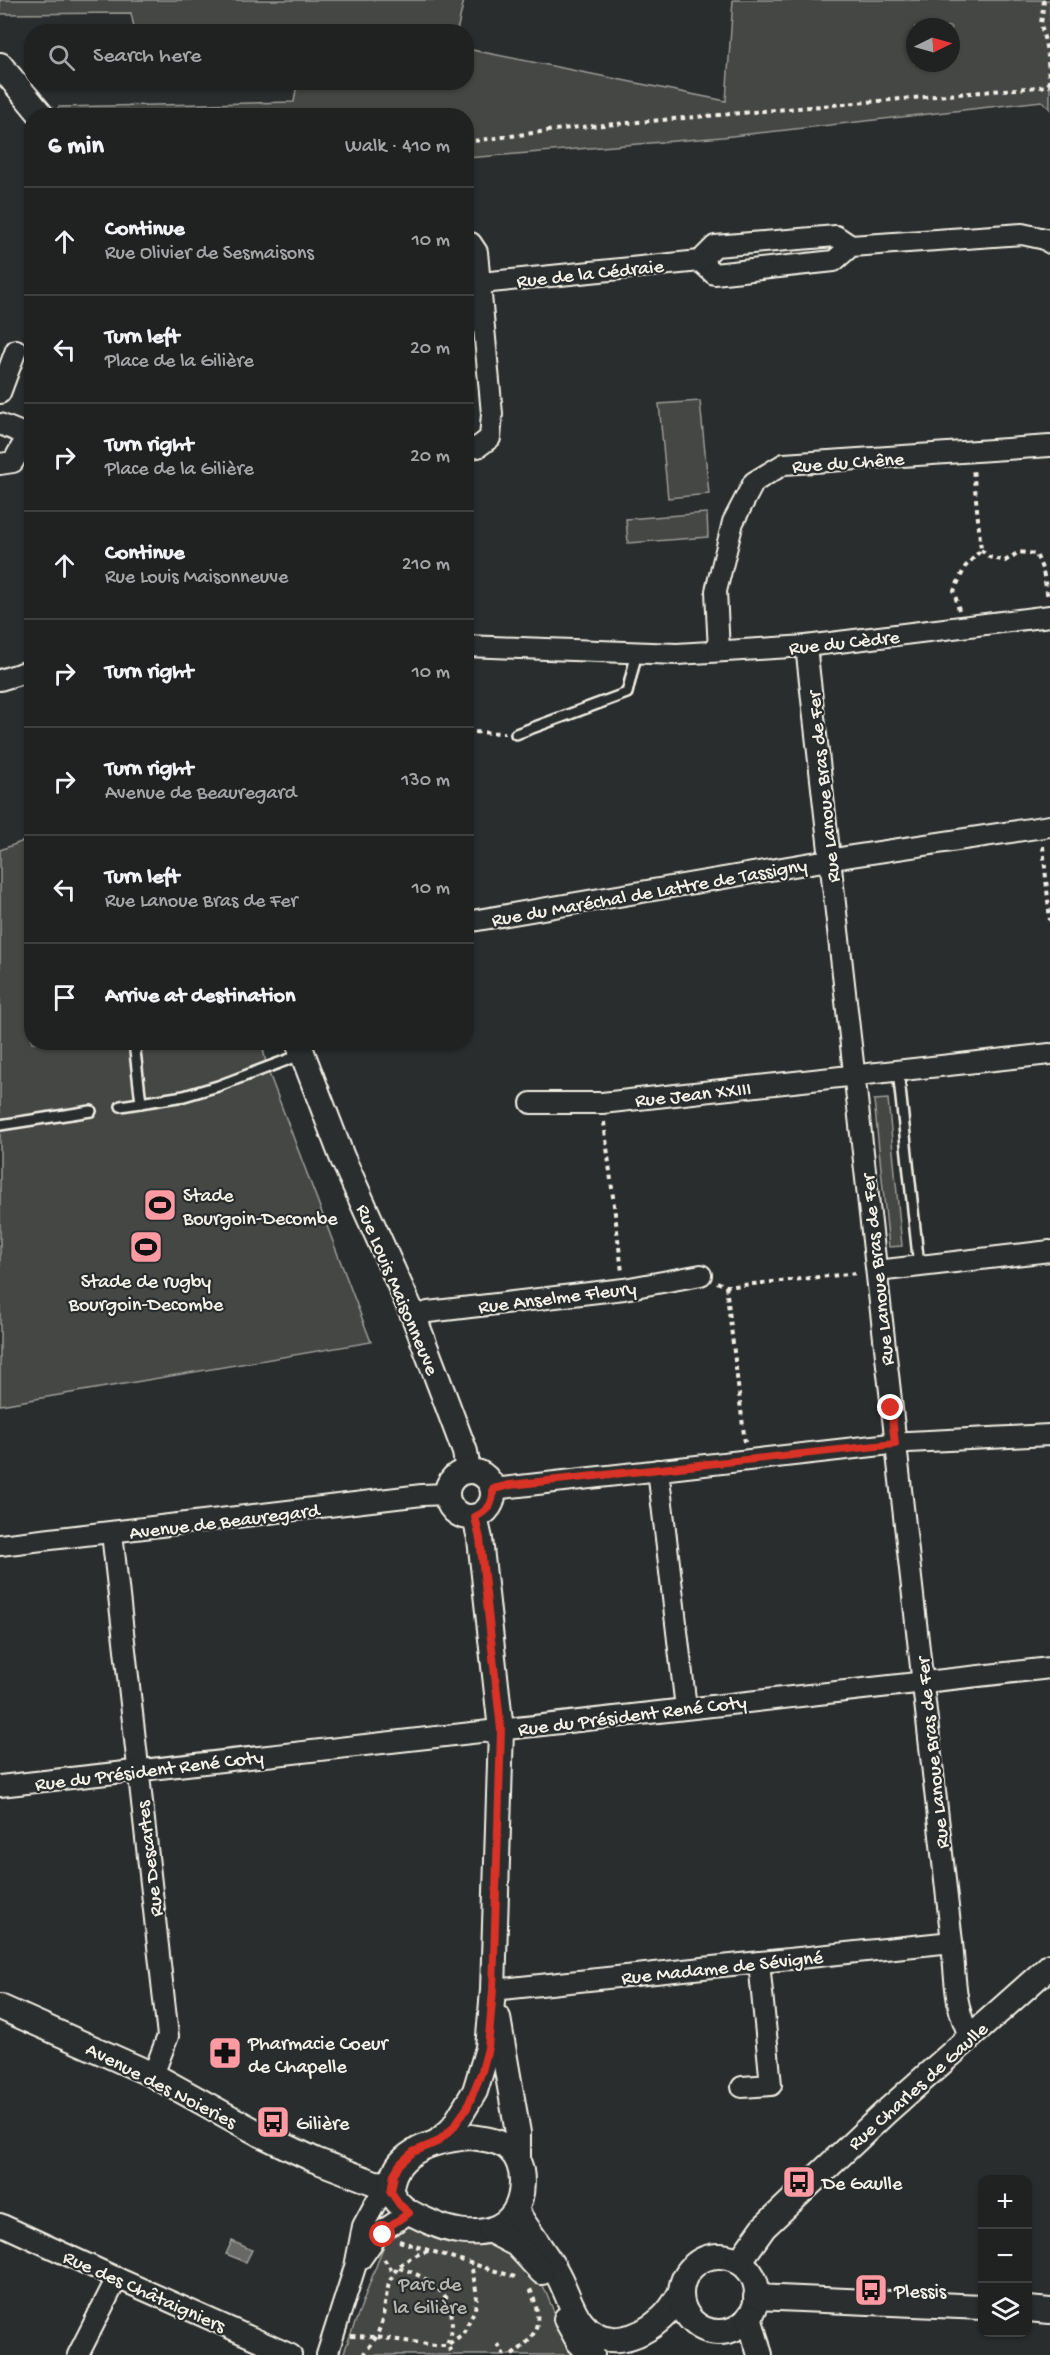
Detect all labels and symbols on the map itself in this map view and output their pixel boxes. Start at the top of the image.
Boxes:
north arrow [906,18,960,72]
street label: Rue de la Cédraie [516,256,666,295]
street label: Rue du Chêne [791,449,906,480]
street label: Rue du Cèdre [788,627,901,662]
street label: Rue Lanoue Bras de Fer [804,688,847,884]
street label: Rue du Maréchal de Lattre de Tassigny [490,855,809,934]
street label: Rue Jean XXIII [634,1079,753,1114]
street label: Rue Lanoue Bras de Fer [858,1171,901,1367]
place label: Stade Bourgoin-Decombe [182,1186,338,1232]
sports icon: Stade Bourgoin-Decombe [142,1187,178,1223]
street label: Rue Louis Maisonneuve [349,1201,442,1380]
sports icon: Stade de rugby Bourgoin-Decombe [128,1229,164,1265]
place label: Stade de rugby Bourgoin-Decombe [68,1272,224,1318]
street label: Rue Anselme Fleury [477,1278,638,1321]
route end [877,1394,903,1420]
street label: Avenue de Beauregard [128,1500,323,1547]
street label: Rue Lanoue Bras de Fer [913,1654,956,1850]
street label: Rue du Président René Coty [517,1692,748,1743]
street label: Rue du Président René Coty [34,1747,265,1798]
street label: Rue Descartes [133,1799,170,1918]
street label: Rue Madame de Sévigné [620,1947,825,1992]
street label: Rue Charles de Gaulle [845,2018,995,2157]
place label: Pharmacie Coeur de Chapelle [247,2034,389,2080]
pharmacy icon: Pharmacie Coeur de Chapelle [207,2035,243,2071]
street label: Avenue des Noieries [81,2039,240,2135]
bus stop icon: Gilière [255,2104,291,2140]
place label: Gilière [296,2114,350,2137]
bus stop icon: De Gaulle [781,2164,817,2200]
place label: De Gaulle [820,2174,903,2197]
route start [369,2221,395,2247]
street label: Rue des Châtaigniers [59,2247,229,2340]
bus stop icon: Plessis [853,2272,889,2308]
park label: Parc de la Gilière [393,2275,468,2321]
place label: Plessis [893,2282,947,2305]

